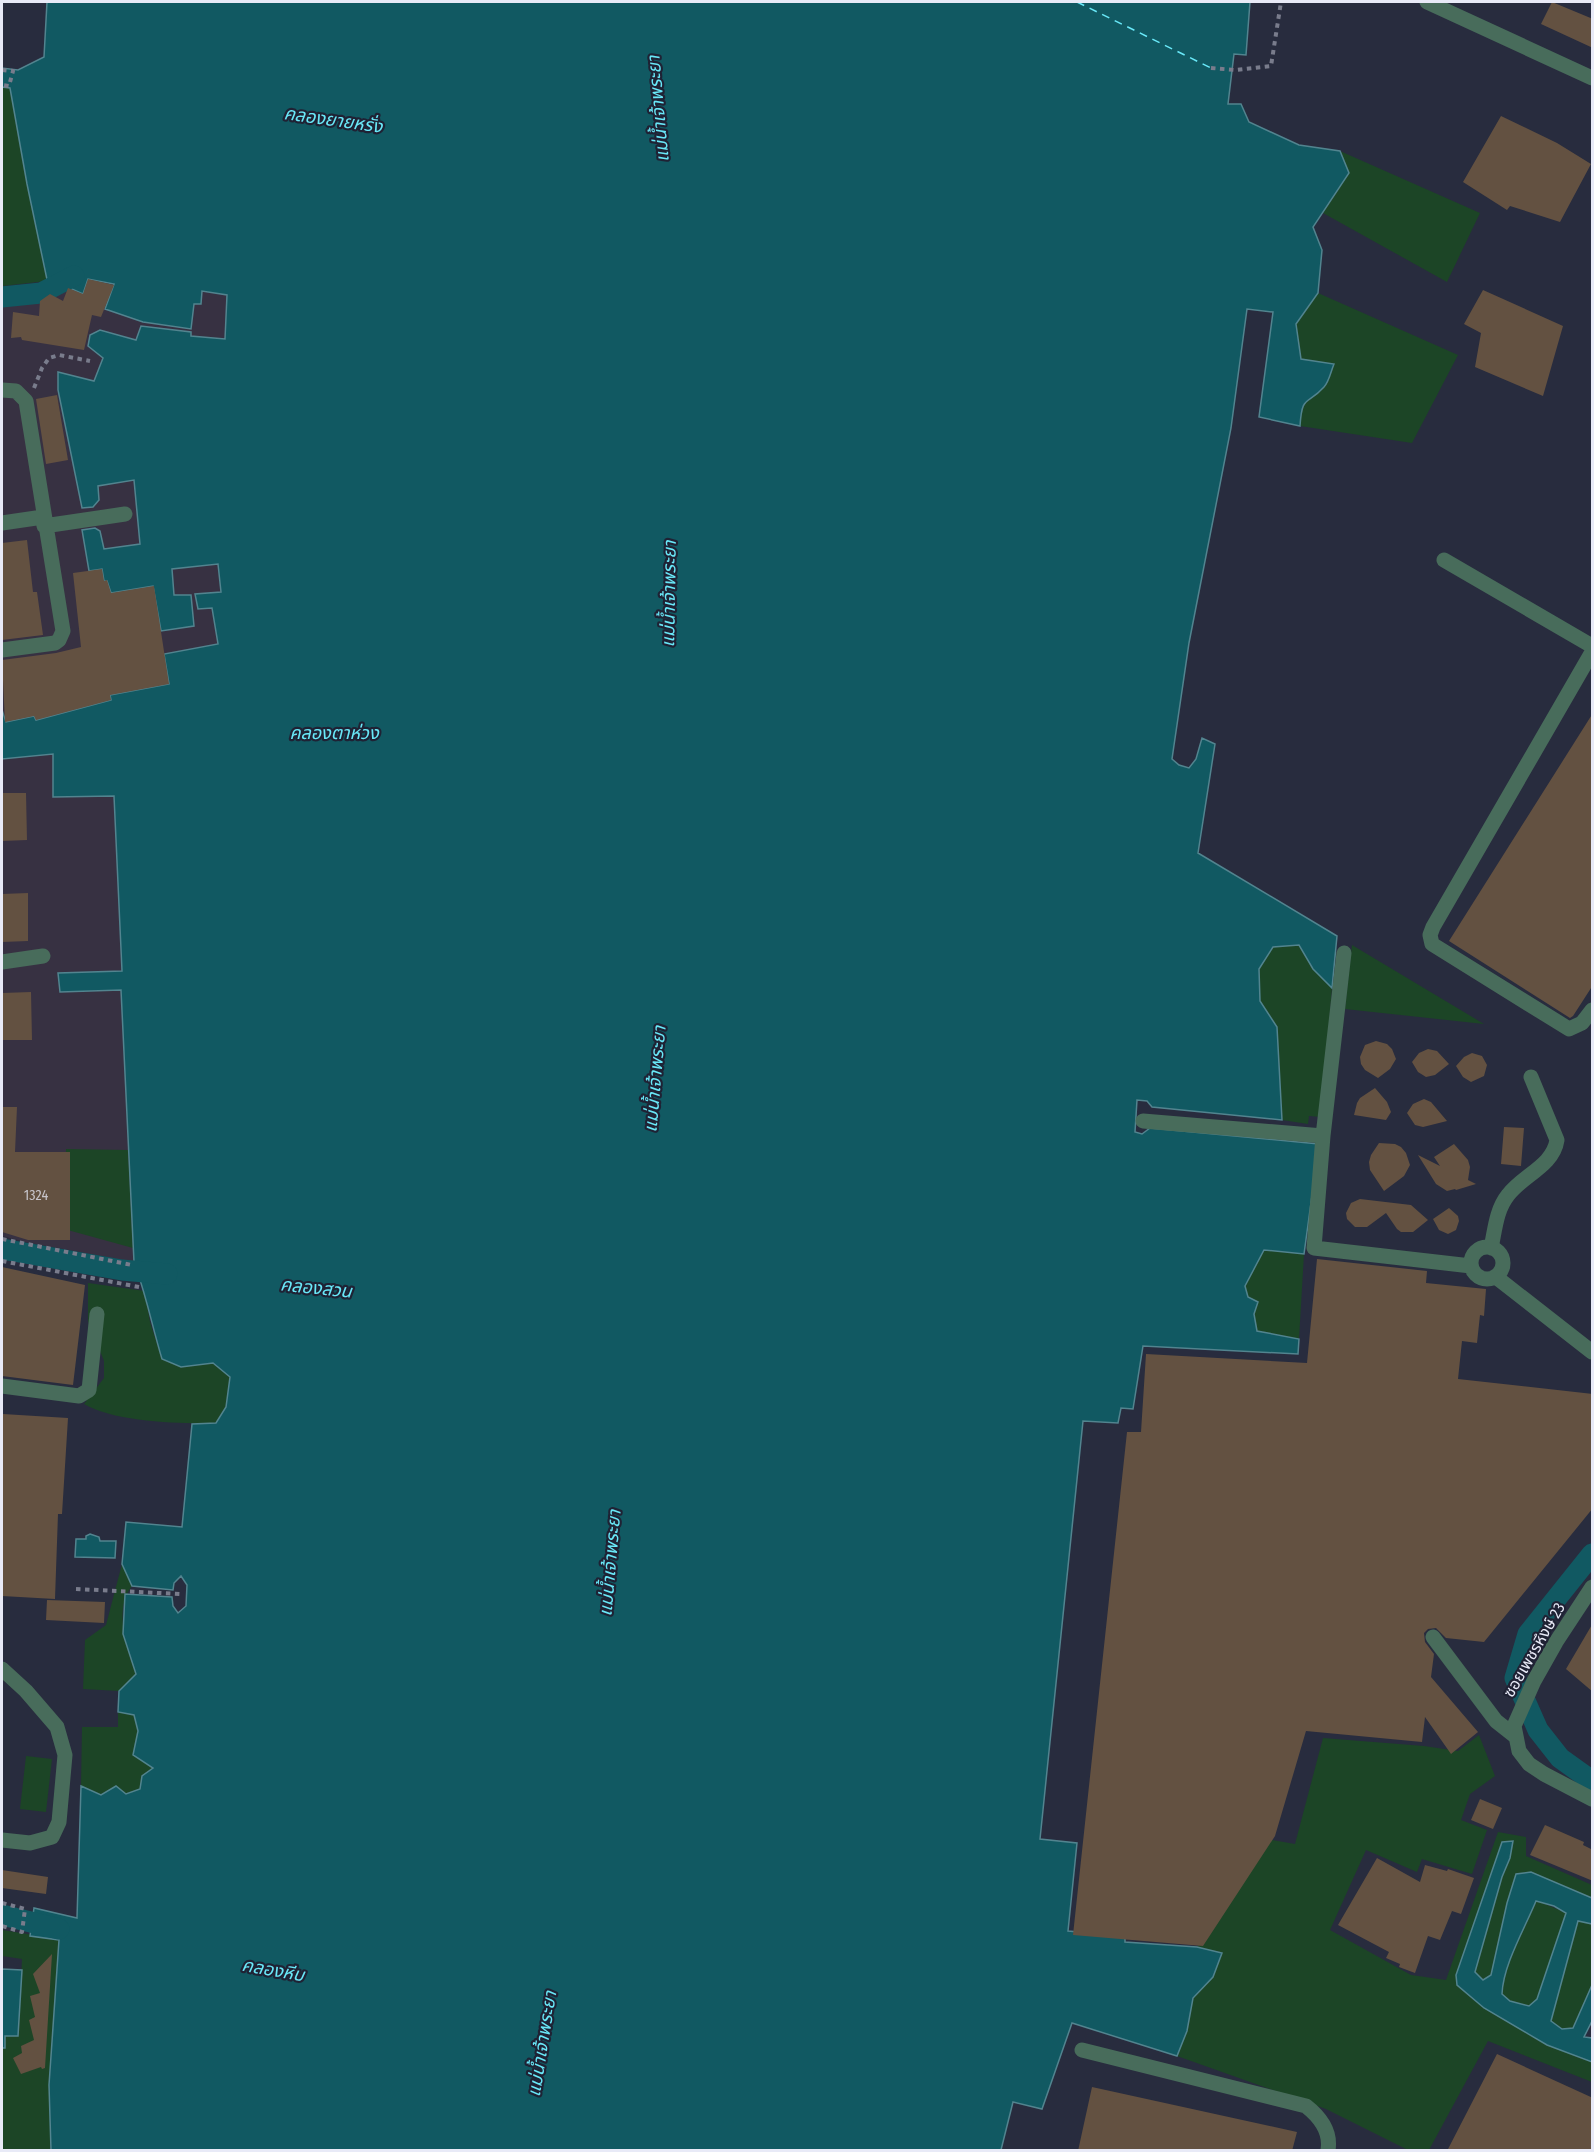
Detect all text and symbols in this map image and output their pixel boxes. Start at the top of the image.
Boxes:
water label: แม่น้ำเจ้าพระยา [640,54,674,163]
water label: คลองยายหรั่ง [282,101,385,138]
water label: แม่น้ำเจ้าพระยา [655,540,681,648]
water label: คลองตาห่วง [289,722,380,744]
water label: แม่น้ำเจ้าพระยา [637,1024,671,1133]
house number: 1324 [24,1187,48,1204]
water label: คลองสวน [279,1273,354,1303]
water label: แม่น้ำเจ้าพระยา [592,1508,626,1617]
street label: ซอยเพชรหึงษ์ 23 [1499,1599,1569,1701]
water label: คลองหีบ [240,1954,307,1986]
water label: แม่น้ำเจ้าพระยา [521,1989,561,2098]

